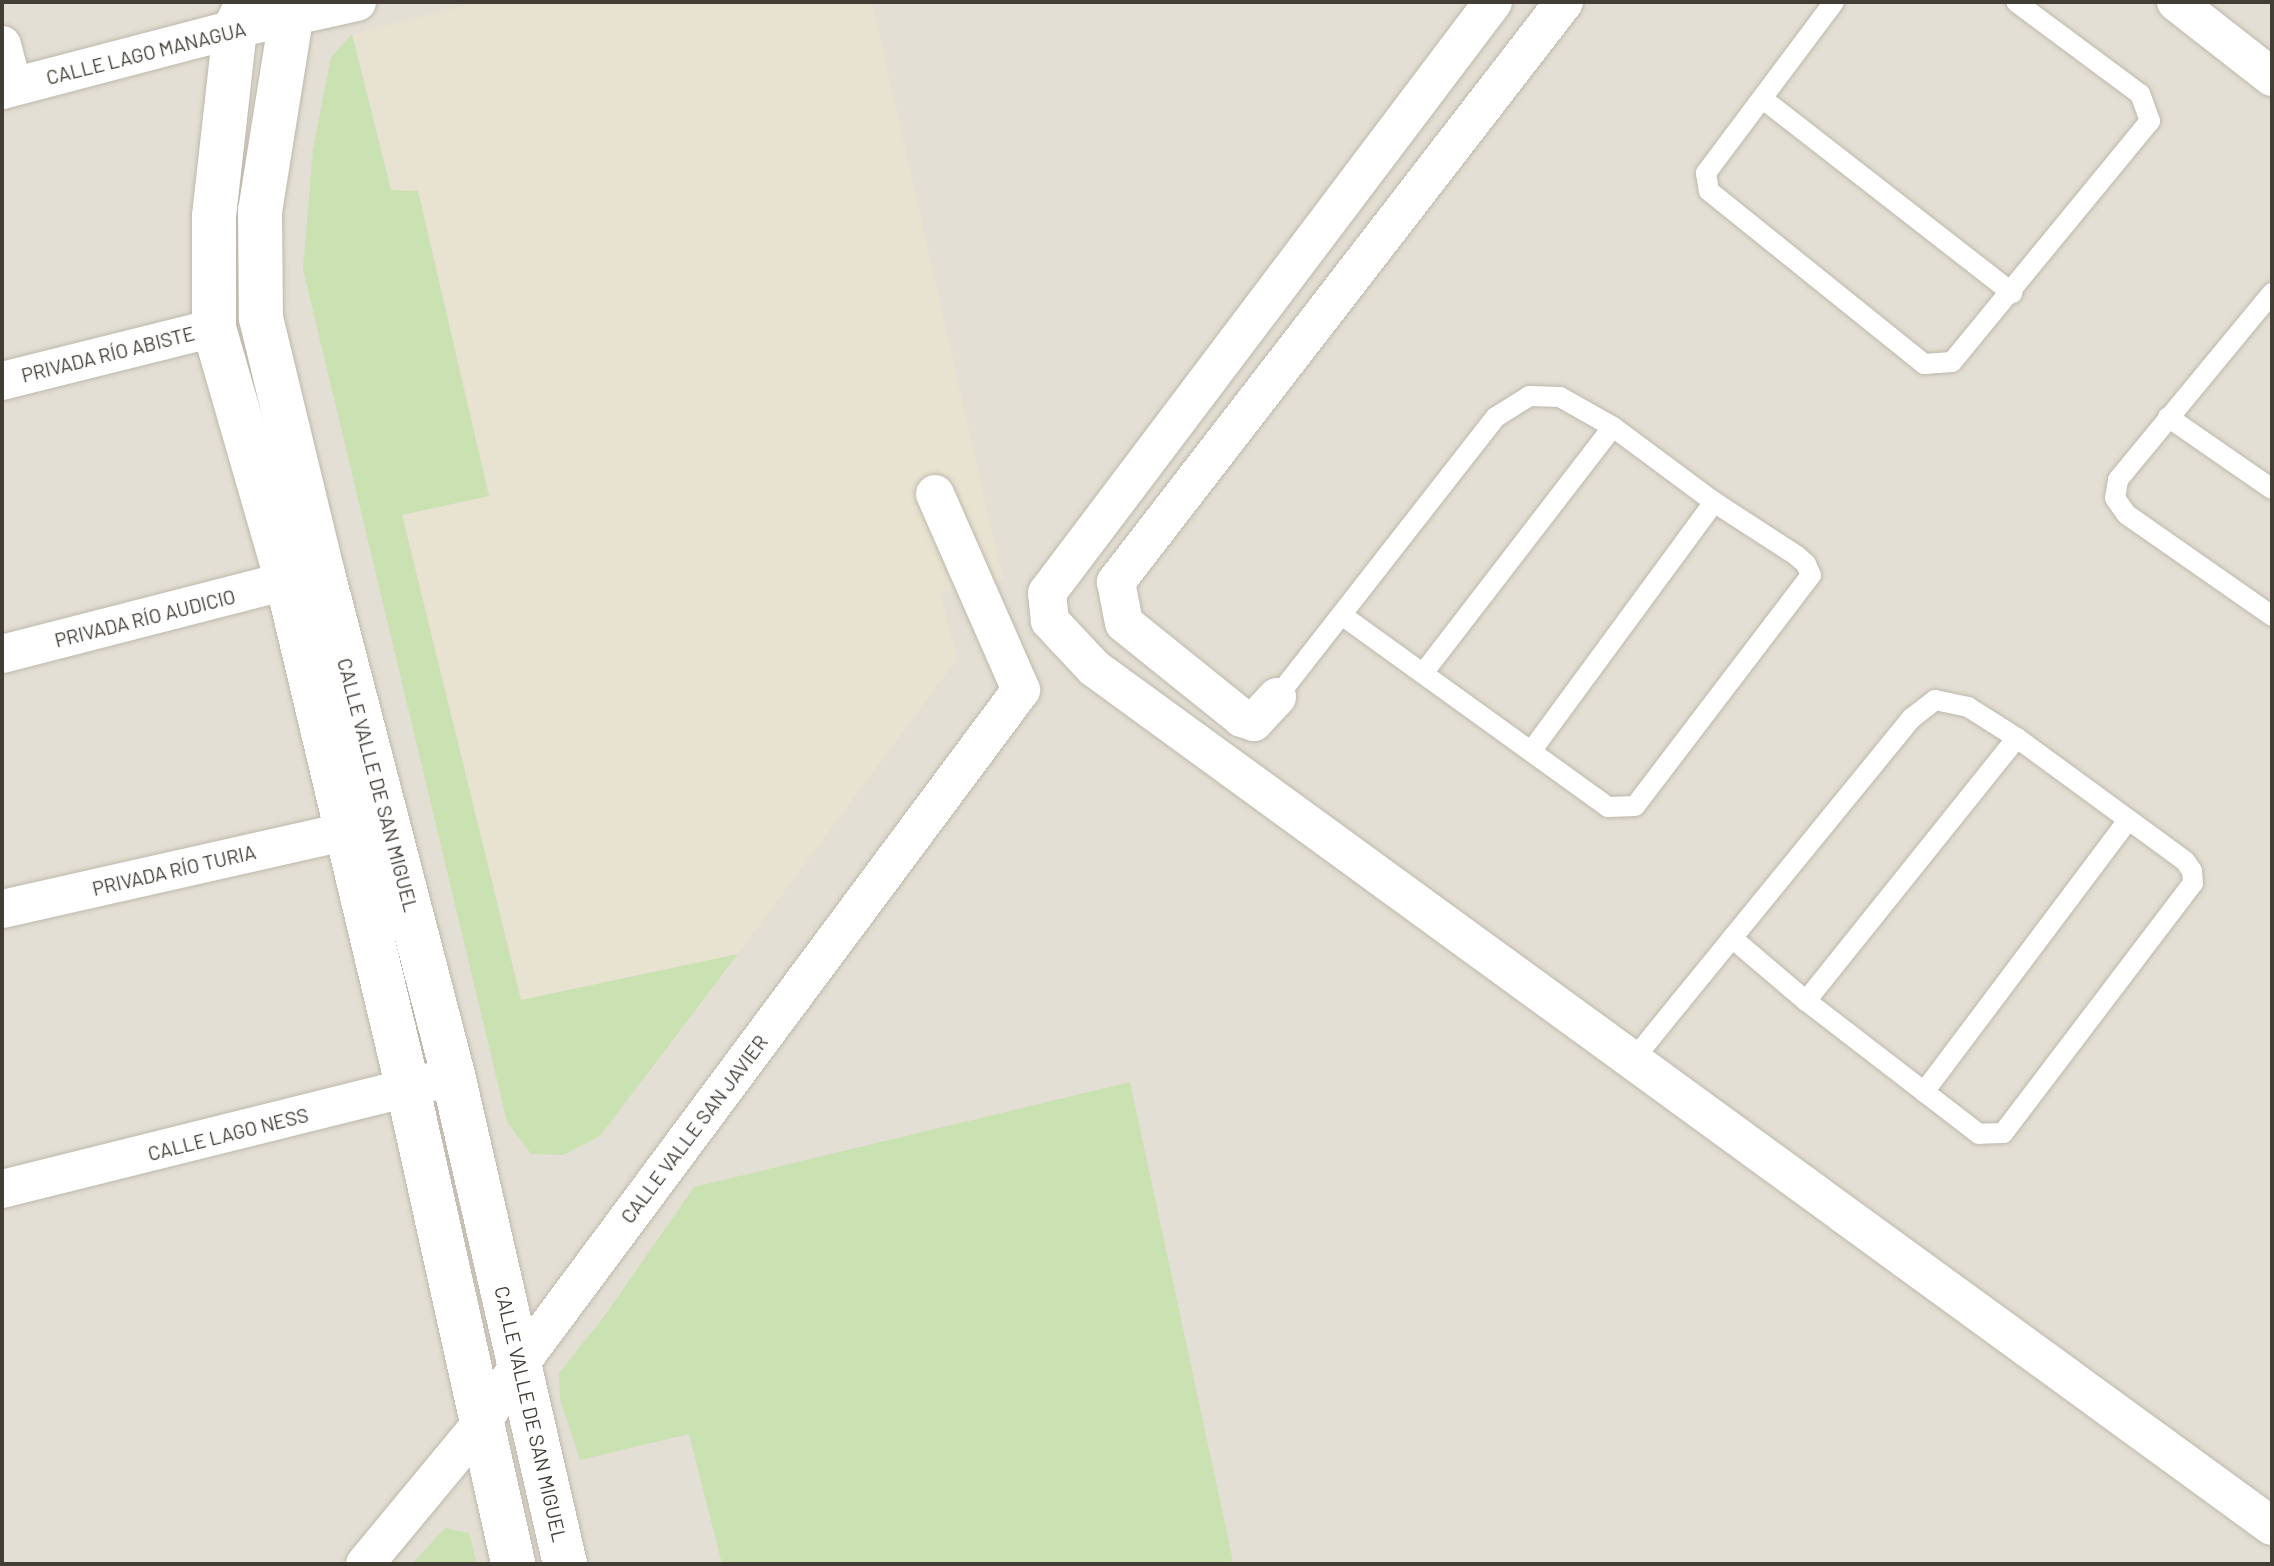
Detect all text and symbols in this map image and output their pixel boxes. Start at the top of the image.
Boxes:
street label: CALLE LAGO MANAGUA [44,17,248,89]
street label: PRIVADA RÍO ABISTE [19,321,197,387]
street label: PRIVADA RÍO AUDICIO [52,584,238,652]
street label: CALLE VALLE DE SAN MIGUEL [333,655,423,915]
street label: PRIVADA RÍO TURIA [90,840,258,900]
street label: CALLE VALLE SAN JAVIER [615,1030,773,1228]
street label: CALLE LAGO NESS [145,1102,311,1166]
street label: CALLE VALLE DE SAN MIGUEL [490,1284,572,1544]

